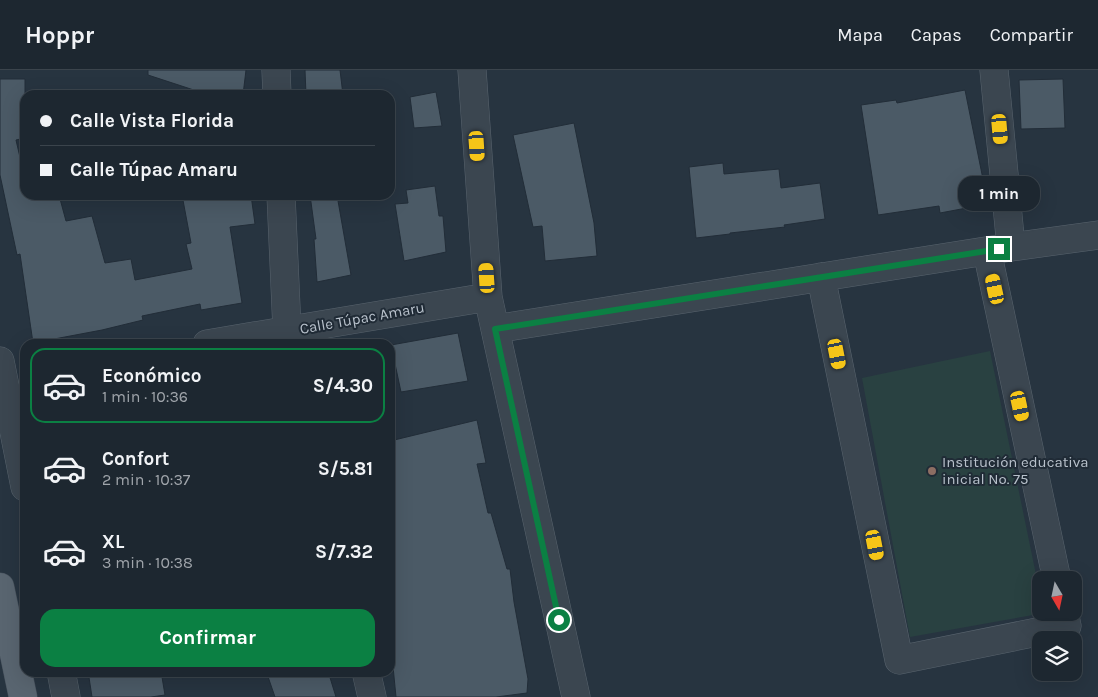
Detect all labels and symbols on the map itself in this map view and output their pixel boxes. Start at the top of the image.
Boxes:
car [991,113,1008,145]
car [468,131,485,161]
callout: 1 min [958,176,1040,212]
route end [988,238,1010,260]
car [478,263,495,293]
car [984,273,1005,305]
street label: Calle Túpac Amaru [298,298,426,338]
car [826,338,847,370]
car [1009,390,1030,422]
place label: Institución educativa inicial No. 75 [942,453,1089,488]
marker: Institución educativa inicial No. 75 [926,465,938,477]
car [864,529,885,561]
north arrow [1032,571,1082,621]
route start [548,609,570,631]

